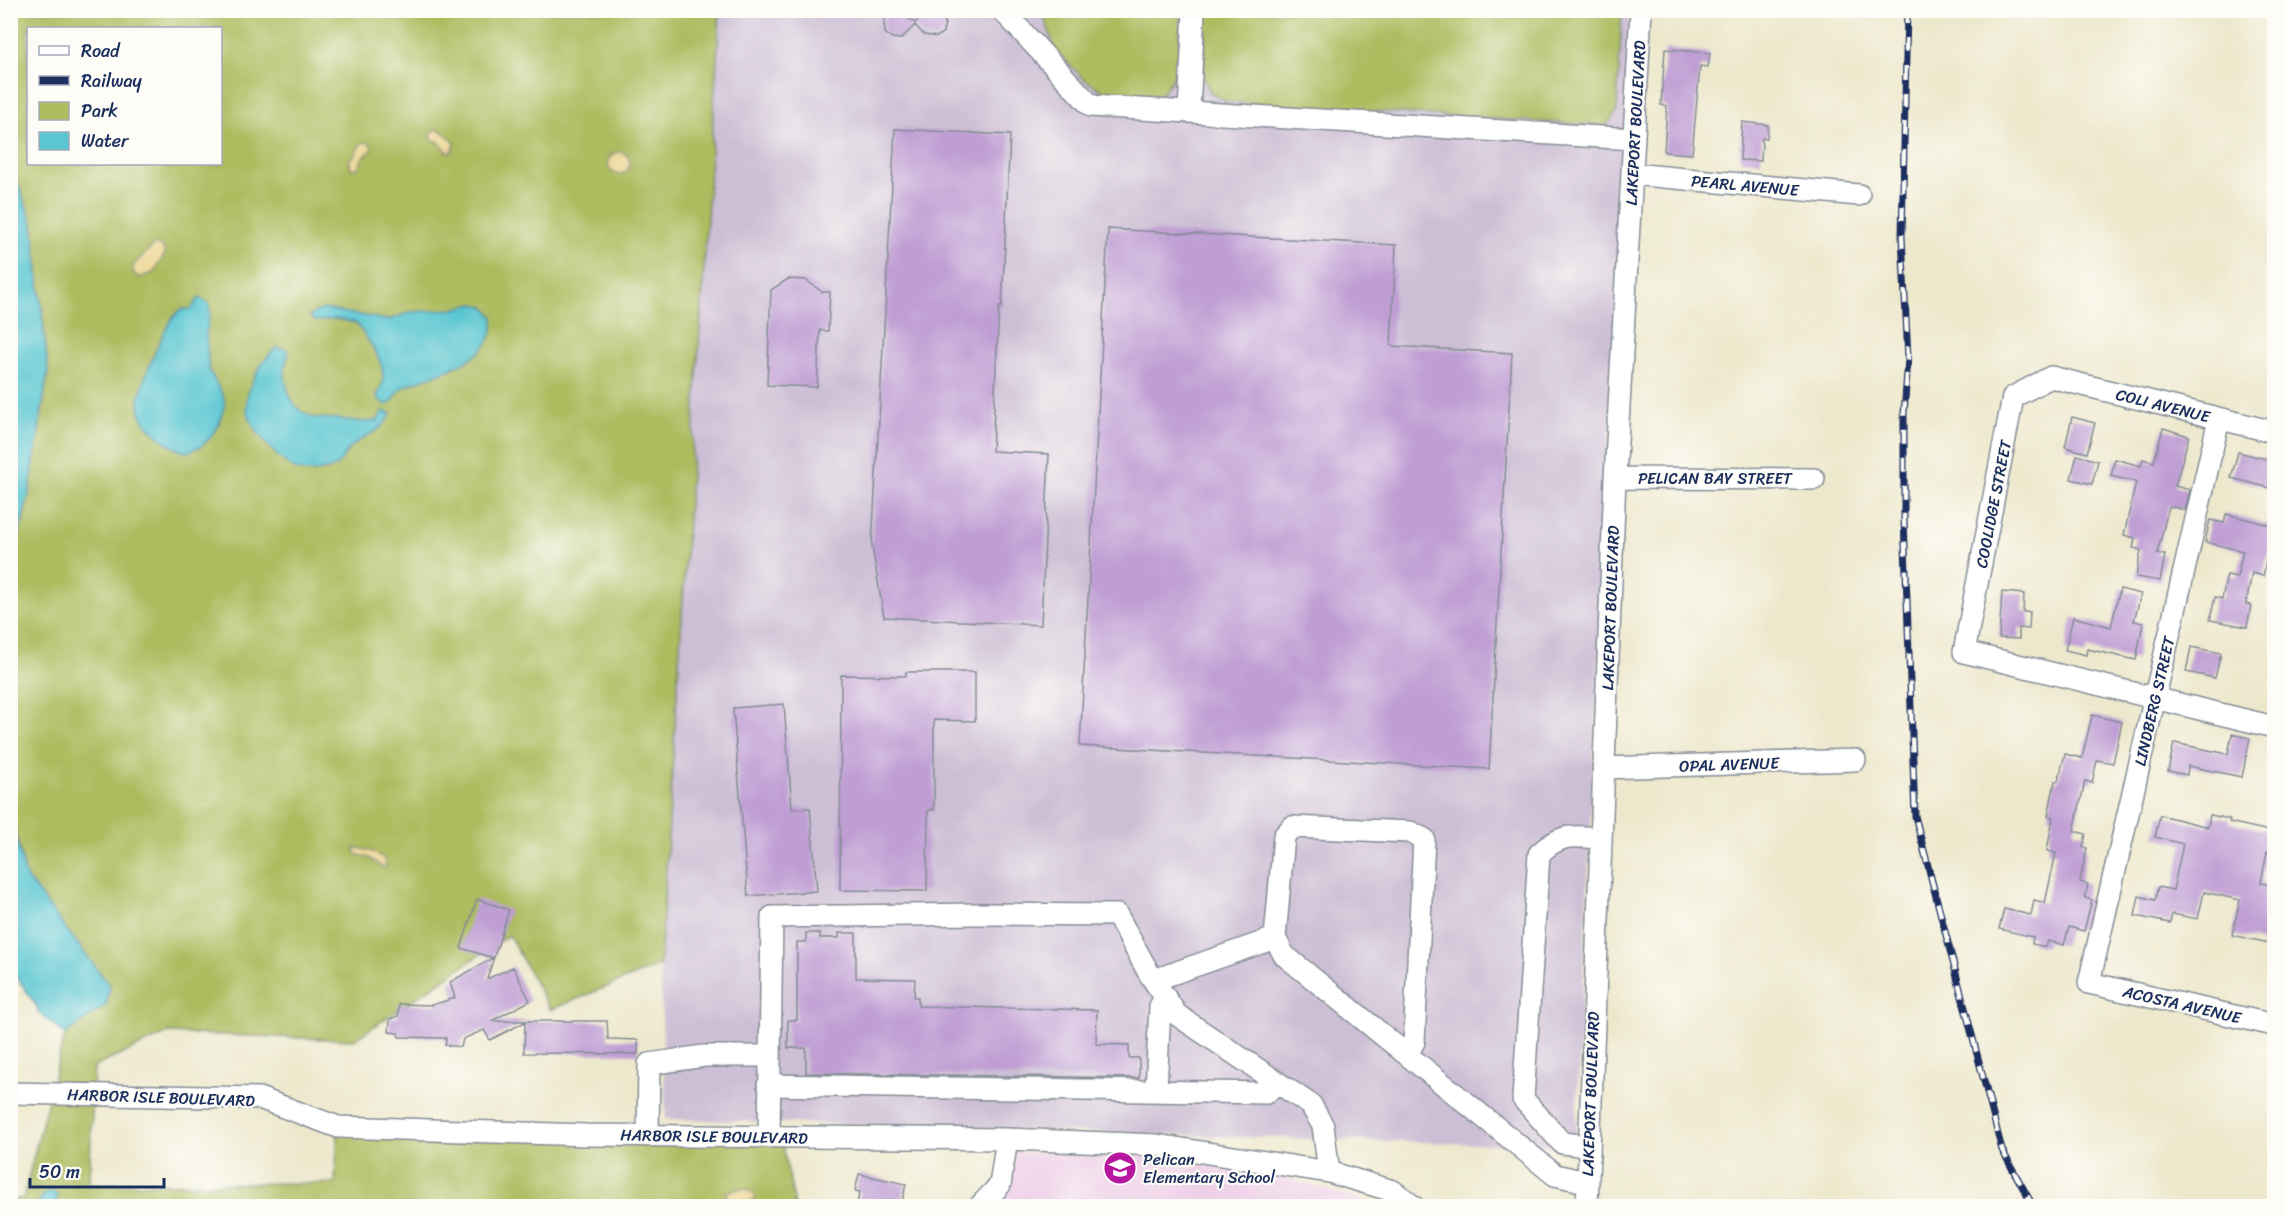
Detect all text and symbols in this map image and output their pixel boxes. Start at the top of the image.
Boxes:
legend [27,27,222,165]
text: Road [81,35,121,67]
street label: LAKEPORT BOULEVARD [1617,40,1654,206]
text: Railway [81,65,143,97]
text: Park [81,95,118,127]
text: Water [81,125,130,157]
street label: PEARL AVENUE [1690,166,1801,205]
street label: COLI AVENUE [2113,380,2214,431]
street label: COOLIDGE STREET [1967,436,2020,570]
street label: PELICAN BAY STREET [1638,464,1793,493]
street label: LAKEPORT BOULEVARD [1593,525,1628,691]
street label: LINDBERG STREET [2125,632,2184,769]
street label: OPAL AVENUE [1679,748,1781,781]
street label: ACOSTA AVENUE [2119,977,2245,1032]
street label: LAKEPORT BOULEVARD [1573,1011,1608,1177]
street label: HARBOR ISLE BOULEVARD [67,1080,256,1115]
street label: HARBOR ISLE BOULEVARD [620,1120,808,1153]
place label: Pelican Elementary School [1143,1145,1275,1192]
school or university icon: Pelican Elementary School [1102,1150,1138,1186]
scale bar [30,1151,164,1189]
text: 50 m [39,1156,80,1188]

